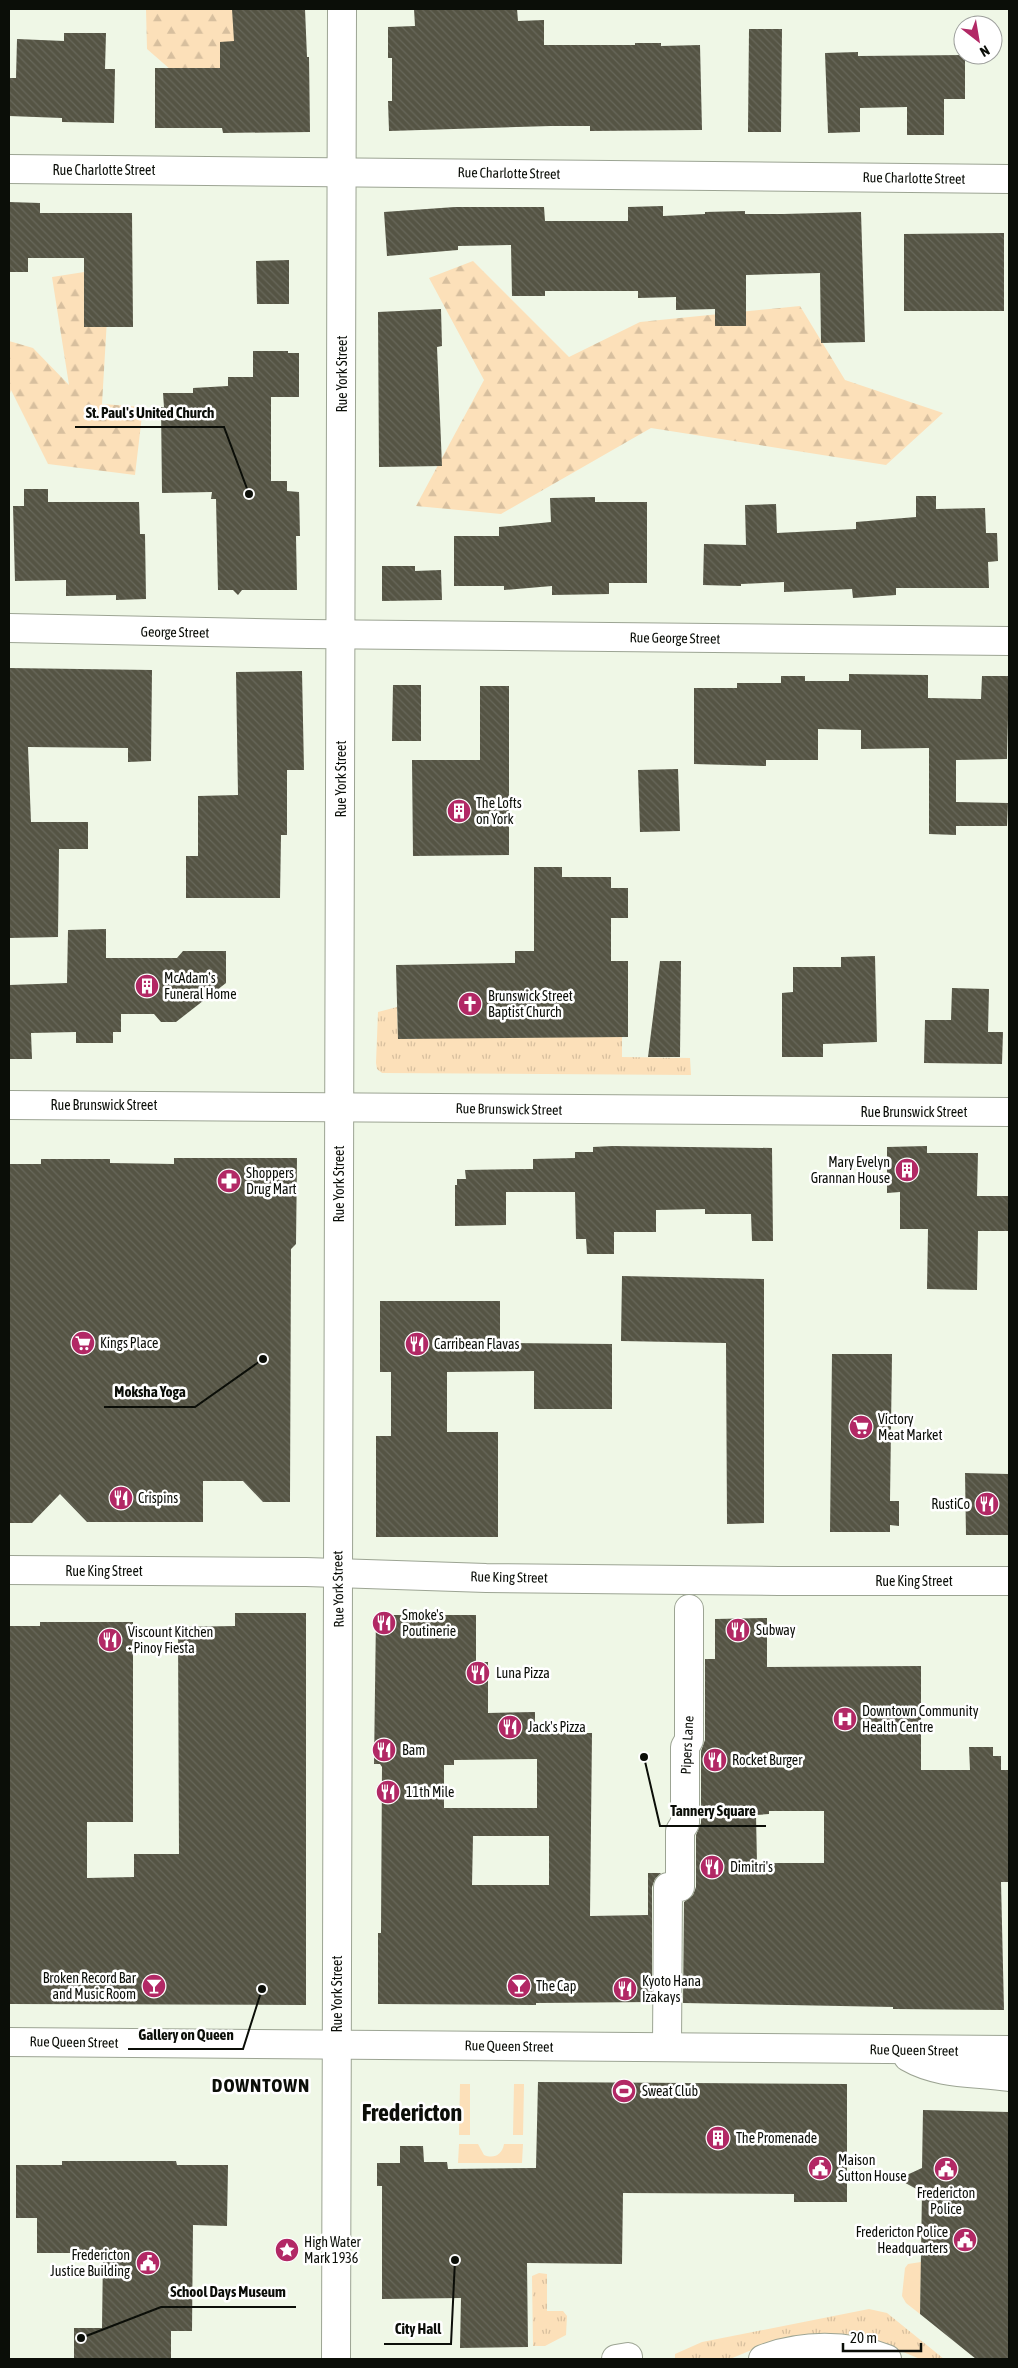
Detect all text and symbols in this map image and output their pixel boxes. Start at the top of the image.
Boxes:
north arrow [953,15,1003,65]
text: N [977,42,992,60]
street label: Rue Charlotte Street [53,162,155,178]
street label: Rue Charlotte Street [457,164,561,182]
street label: Rue Charlotte Street [862,169,966,187]
street label: Rue York Street [334,336,350,412]
callout: St. Paul's United Church [75,397,224,427]
text: St. Paul's United Church [86,404,214,421]
street label: George Street [140,623,210,641]
street label: Rue George Street [629,629,721,647]
street label: Rue York Street [333,741,349,817]
place label: The Lofts on York [476,795,522,827]
building icon: The Lofts on York [446,798,472,824]
place label: McAdam's Funeral Home [164,970,237,1002]
building icon: McAdam's Funeral Home [134,973,160,999]
place label: Brunswick Street Baptist Church [488,988,573,1020]
church icon: Brunswick Street Baptist Church [457,991,483,1017]
street label: Rue Brunswick Street [51,1097,157,1113]
street label: Rue Brunswick Street [455,1100,563,1118]
street label: Rue Brunswick Street [861,1104,967,1120]
street label: Rue York Street [331,1146,347,1222]
place label: Mary Evelyn Grannan House [811,1154,890,1186]
building icon: Mary Evelyn Grannan House [894,1157,920,1183]
place label: Shoppers Drug Mart [246,1165,297,1197]
pharmacy icon: Shoppers Drug Mart [216,1168,242,1194]
supermarket icon: Kings Place [70,1330,96,1356]
restaurant icon: Carribean Flavas [404,1331,430,1357]
place label: Kings Place [100,1335,158,1351]
place label: Carribean Flavas [434,1336,519,1352]
callout: Moksha Yoga [104,1377,195,1407]
text: Moksha Yoga [114,1383,186,1400]
place label: Victory Meat Market [878,1411,942,1443]
supermarket icon: Victory Meat Market [848,1414,874,1440]
restaurant icon: Crispins [108,1485,134,1511]
place label: Crispins [138,1490,178,1506]
restaurant icon: RustiCo [974,1491,1000,1517]
place label: RustiCo [931,1496,970,1512]
street label: Rue York Street [329,1550,347,1628]
street label: Rue King Street [65,1563,143,1579]
street label: Rue King Street [470,1568,548,1586]
street label: Rue King Street [875,1573,953,1589]
place label: Smoke's Poutinerie [402,1607,456,1639]
restaurant icon: Smoke's Poutinerie [371,1610,397,1636]
restaurant icon: Subway [725,1617,751,1643]
place label: Subway [756,1622,796,1638]
place label: Viscount Kitchen - Pinoy Fiesta [128,1624,213,1656]
restaurant icon: Viscount Kitchen - Pinoy Fiesta [97,1627,123,1653]
restaurant icon: Luna Pizza [465,1660,491,1686]
place label: Luna Pizza [496,1665,550,1681]
place label: Downtown Community Health Centre [862,1703,979,1735]
hospital icon: Downtown Community Health Centre [832,1706,858,1732]
restaurant icon: Jack's Pizza [497,1714,523,1740]
street label: Pipers Lane [677,1715,697,1775]
place label: Jack's Pizza [528,1719,586,1735]
restaurant icon: Bam [371,1737,397,1763]
place label: Bam [402,1742,425,1758]
restaurant icon: Rocket Burger [702,1747,728,1773]
place label: Rocket Burger [732,1752,803,1768]
restaurant icon: 11th Mile [375,1779,401,1805]
place label: 11th Mile [406,1784,454,1800]
callout: Tannery Square [660,1796,766,1826]
text: Tannery Square [670,1802,756,1819]
restaurant icon: Dimitri's [699,1854,725,1880]
place label: Dimitri's [730,1859,773,1875]
street label: Rue York Street [329,1956,345,2032]
place label: Broken Record Bar and Music Room [43,1970,137,2002]
bar icon: Broken Record Bar and Music Room [141,1973,167,1999]
bar icon: The Cap [506,1973,532,1999]
place label: Kyoto Hana Izakays [642,1973,701,2005]
restaurant icon: Kyoto Hana Izakays [612,1976,638,2002]
place label: The Cap [536,1978,577,1994]
callout: Gallery on Queen [128,2019,243,2049]
text: Gallery on Queen [138,2026,234,2043]
street label: Rue Queen Street [29,2033,119,2051]
street label: Rue Queen Street [464,2037,554,2055]
street label: Rue Queen Street [869,2041,959,2059]
district label: DOWNTOWN [212,2074,310,2096]
sports icon: Sweat Club [611,2078,637,2104]
place label: Sweat Club [642,2083,699,2099]
district label: Fredericton [362,2099,462,2126]
building icon: The Promenade [705,2125,731,2151]
place label: The Promenade [736,2130,817,2146]
place label: Maison Sutton House [838,2152,907,2184]
public building icon: Maison Sutton House [807,2155,833,2181]
public building icon: Fredericton Police [933,2156,959,2182]
place label: Fredericton Police [917,2185,975,2217]
place label: Fredericton Police Headquarters [856,2224,948,2256]
public building icon: Fredericton Police Headquarters [952,2227,978,2253]
place label: High Water Mark 1936 [304,2234,362,2266]
place icon: High Water Mark 1936 [274,2237,300,2263]
place label: Fredericton Justice Building [50,2247,130,2279]
public building icon: Fredericton Justice Building [135,2250,161,2276]
callout: School Days Museum [161,2277,296,2307]
text: School Days Museum [170,2283,286,2300]
callout: City Hall [384,2314,451,2344]
text: City Hall [395,2320,442,2337]
scale bar [843,2320,920,2352]
text: 20 m [850,2329,877,2346]

